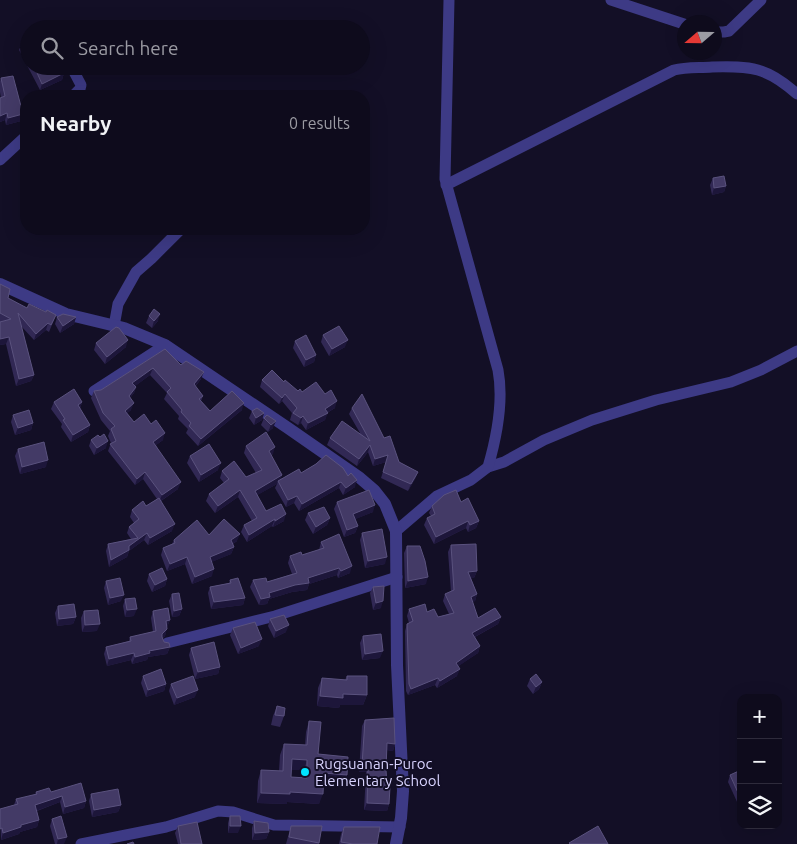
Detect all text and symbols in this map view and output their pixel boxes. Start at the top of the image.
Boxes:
north arrow [677,15,722,60]
search box [20,20,370,75]
icon: search [38,34,66,62]
text: Search here [78,37,178,59]
text: Nearby [40,111,111,135]
text: 0 results [289,114,350,132]
map controls [737,694,782,829]
button: + [737,694,782,739]
button: − [737,739,782,784]
place label: Rugsuanan-Puroc Elementary School [315,755,441,789]
marker: Rugsuanan-Puroc Elementary School [299,766,311,778]
button: layers [737,784,782,829]

